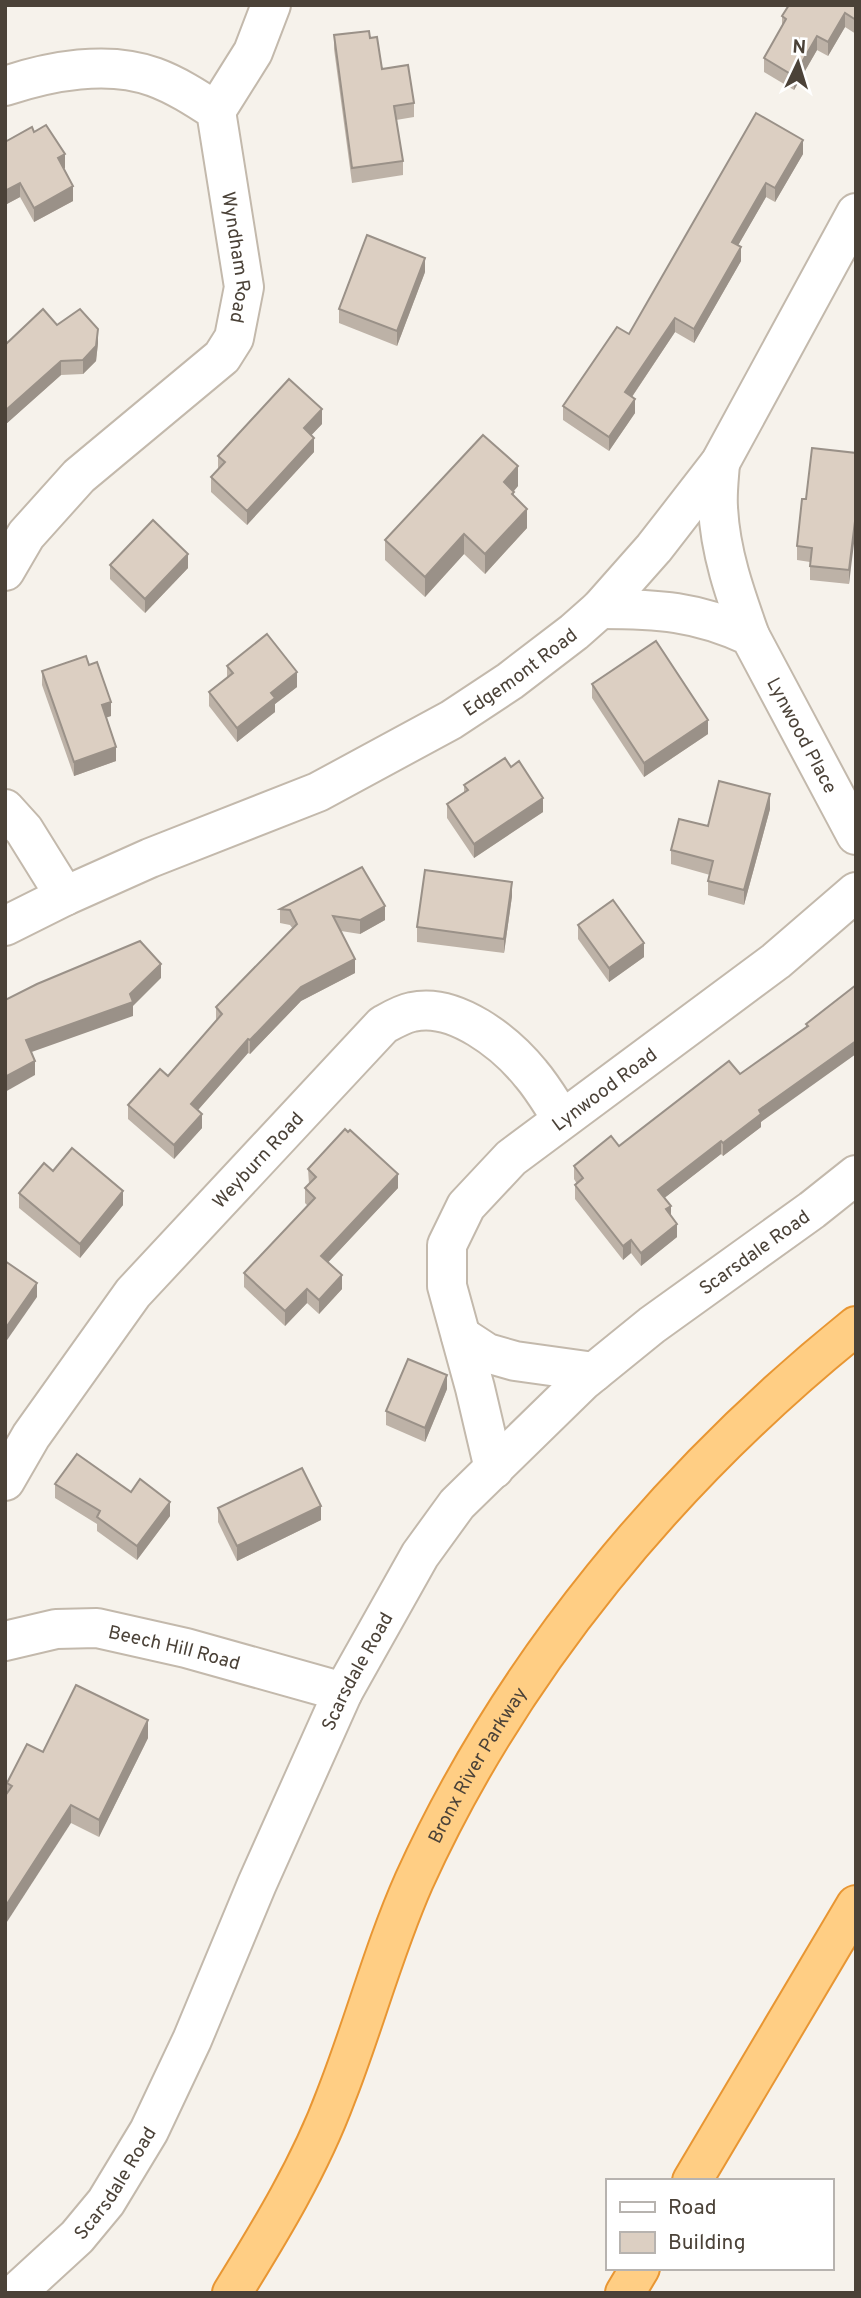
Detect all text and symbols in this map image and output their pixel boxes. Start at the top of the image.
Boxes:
north arrow [763,28,833,98]
text: N [791,36,807,60]
street label: Wyndham Road [215,190,255,325]
street label: Edgemont Road [459,624,583,723]
street label: Lynwood Place [760,674,842,798]
street label: Lynwood Road [548,1044,662,1137]
street label: Weyburn Road [208,1108,310,1214]
street label: Scarsdale Road [695,1205,815,1301]
street label: Scarsdale Road [317,1608,399,1735]
street label: Beech Hill Road [106,1621,243,1677]
street label: Bronx River Parkway [424,1683,533,1848]
street label: Scarsdale Road [70,2123,163,2245]
legend [606,2179,833,2270]
text: Road [668,2195,717,2222]
text: Building [668,2230,746,2257]

